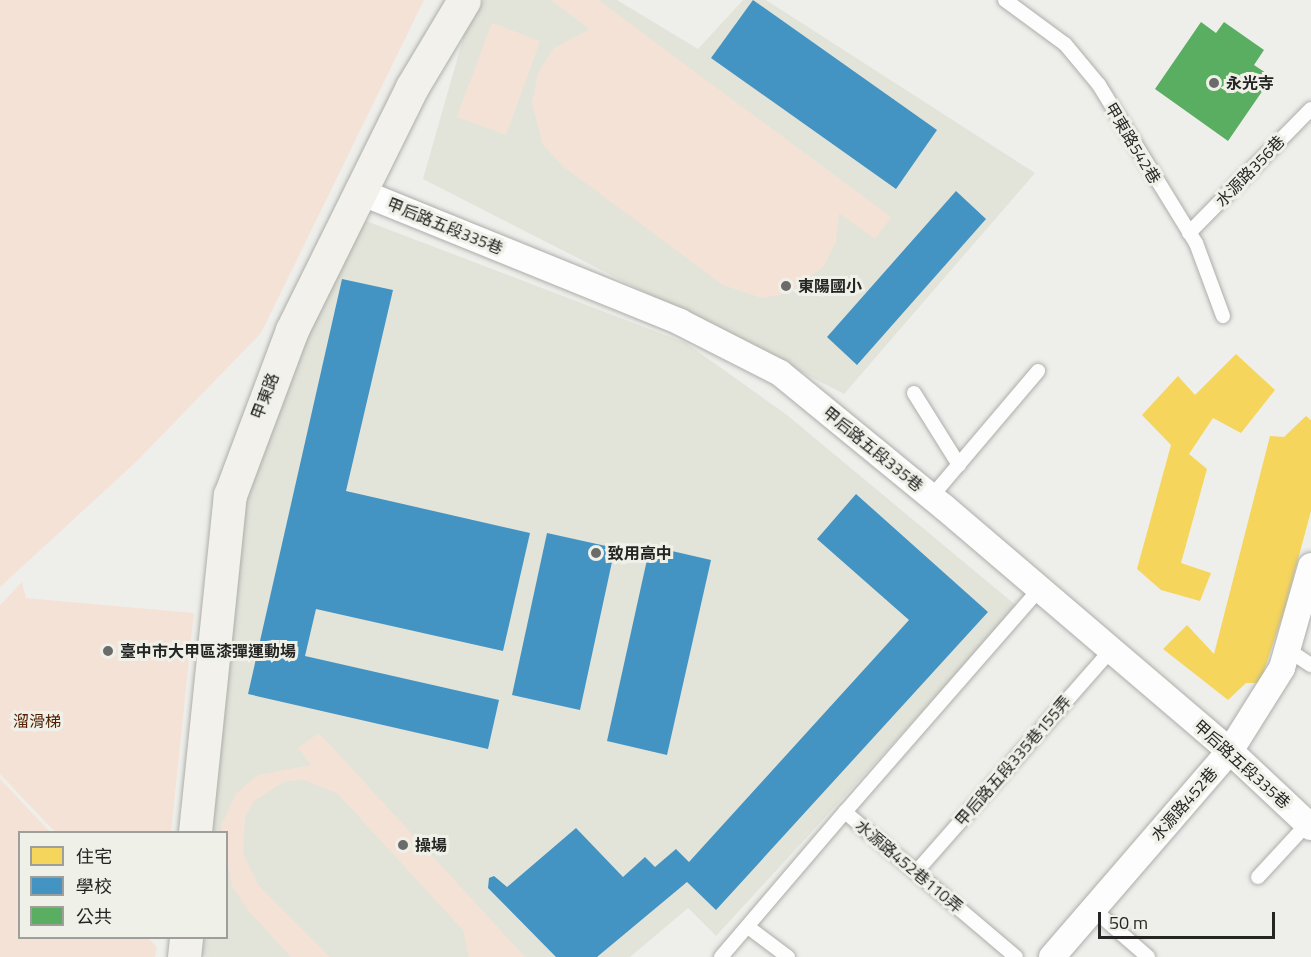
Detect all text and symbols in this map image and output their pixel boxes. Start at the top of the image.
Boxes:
place label: 永光寺 [1226,73,1274,93]
marker: 永光寺 [1207,76,1221,90]
street label: 甲東路542巷 [1101,99,1165,187]
street label: 水源路356巷 [1212,132,1288,210]
street label: 甲后路五段335巷 [384,194,506,258]
place label: 東陽國小 [798,276,862,296]
marker: 東陽國小 [779,279,793,293]
street label: 甲東路 [247,370,283,422]
street label: 甲后路五段335巷 [819,403,927,495]
place label: 致用高中 [608,543,672,563]
marker: 致用高中 [589,546,603,560]
place label: 臺中市大甲區漆彈運動場 [120,641,296,661]
marker: 臺中市大甲區漆彈運動場 [101,644,115,658]
street label: 甲后路五段335巷155弄 [951,692,1075,830]
park label: 溜滑梯 [13,711,61,731]
street label: 甲后路五段335巷 [1190,716,1294,812]
street label: 水源路452巷 [1147,763,1221,845]
street label: 水源路452巷110弄 [852,816,966,916]
legend [18,831,228,939]
place label: 操場 [415,835,447,855]
marker: 操場 [396,838,410,852]
text: 住宅 [76,843,112,870]
text: 學校 [76,873,112,900]
scale bar [1101,900,1278,938]
text: 公共 [76,903,112,930]
text: 50 m [1109,909,1148,936]

